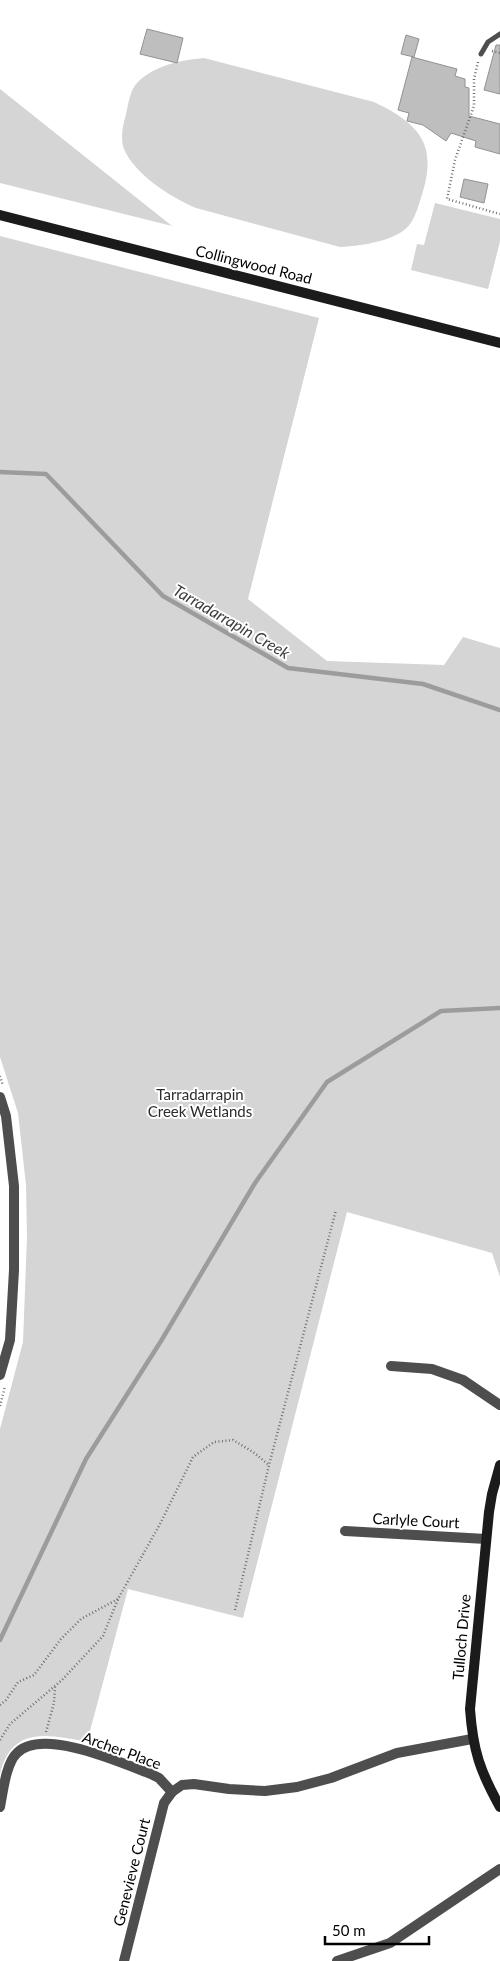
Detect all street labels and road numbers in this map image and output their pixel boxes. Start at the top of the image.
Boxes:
street label: Collingwood Road [194,241,314,287]
street label: Carlyle Court [372,1509,461,1531]
street label: Tulloch Drive [448,1593,474,1681]
street label: Archer Place [80,1727,164,1773]
street label: Genevieve Court [109,1815,153,1928]

